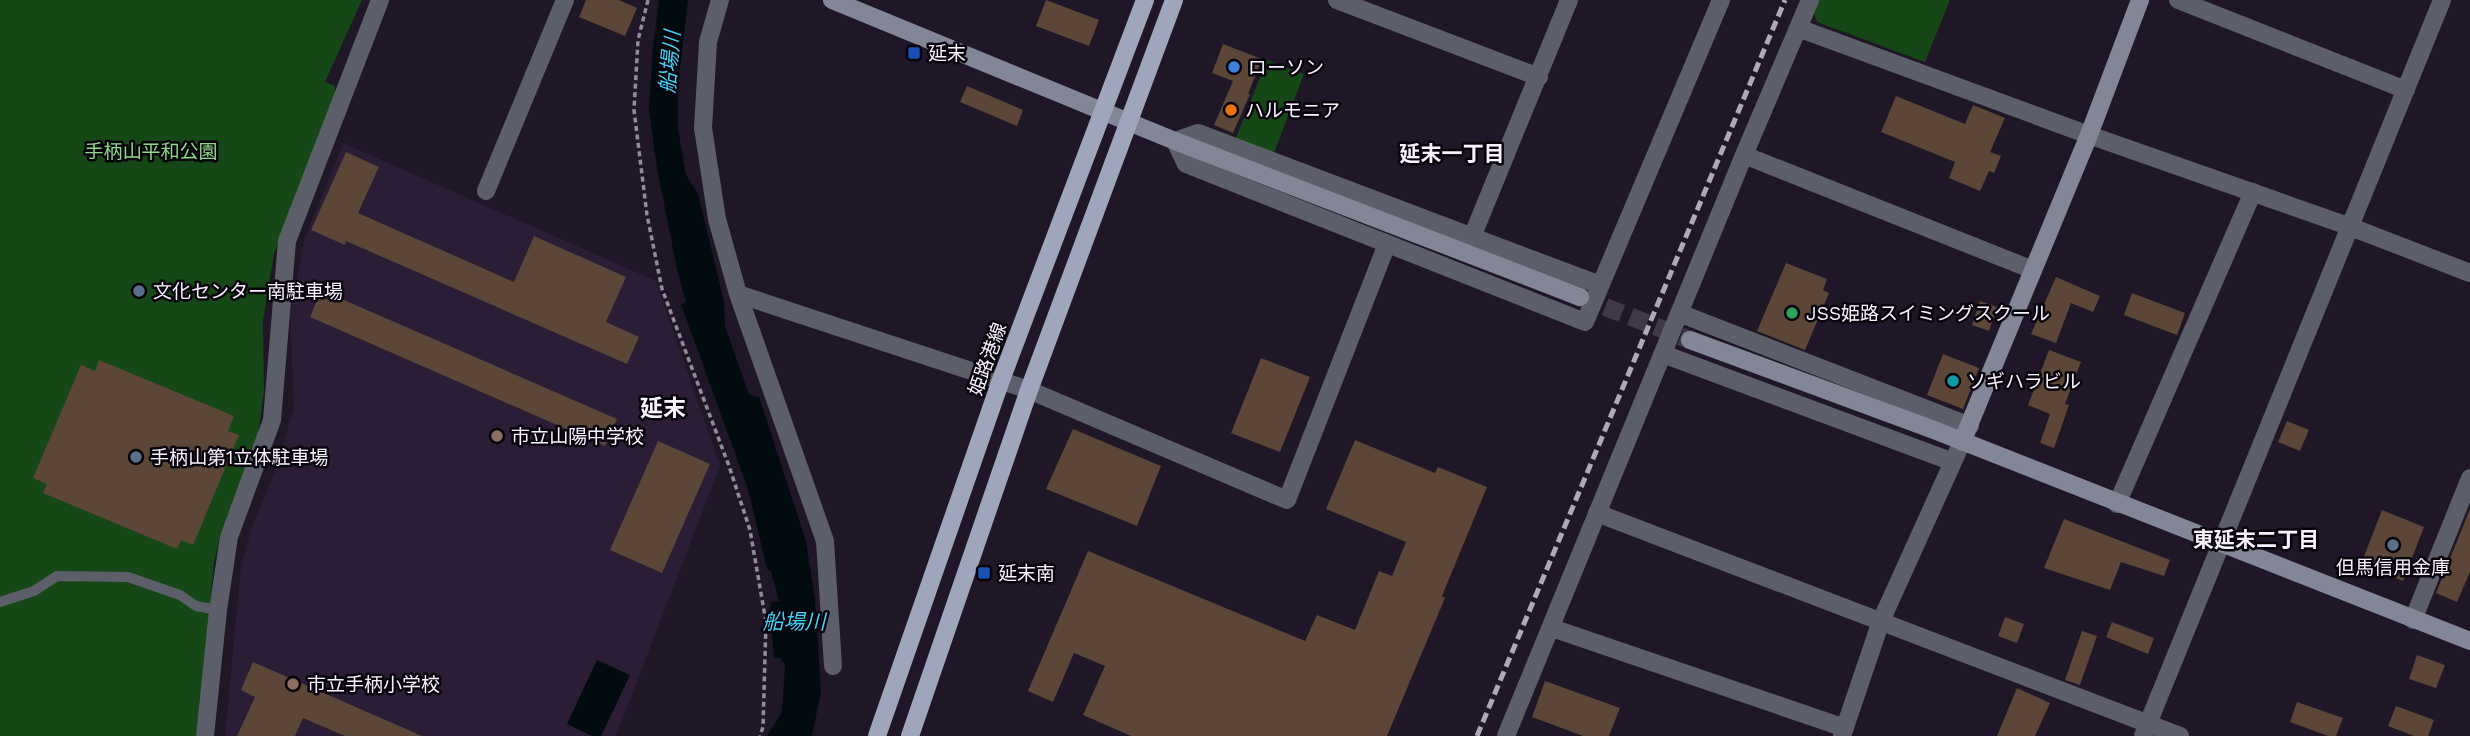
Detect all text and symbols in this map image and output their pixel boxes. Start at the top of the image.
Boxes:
water label: 船場川 [654,27,685,94]
place label: 延末 [928,42,966,65]
marker: 延末 [906,45,922,61]
place label: ローソン [1248,56,1324,79]
marker: ローソン [1226,59,1242,75]
place label: ハルモニア [1245,99,1340,122]
marker: ハルモニア [1223,102,1239,118]
park label: 手柄山平和公園 [84,140,218,163]
district label: 延末一丁目 [1400,141,1505,166]
place label: 文化センター南駐車場 [153,280,343,303]
marker: 文化センター南駐車場 [131,283,147,299]
place label: JSS姫路スイミングスクール [1806,302,2050,325]
marker: JSS姫路スイミングスクール [1784,305,1800,321]
street label: 姫路港線 [964,320,1011,399]
place label: ソギハラビル [1967,370,2081,393]
marker: ソギハラビル [1945,373,1961,389]
district label: 延末 [640,395,686,422]
place label: 市立山陽中学校 [511,425,644,448]
marker: 市立山陽中学校 [489,428,505,444]
place label: 手柄山第1立体駐車場 [150,446,328,469]
marker: 手柄山第1立体駐車場 [128,449,144,465]
district label: 東延末二丁目 [2193,527,2319,552]
marker: 但馬信用金庫 [2385,537,2401,553]
place label: 但馬信用金庫 [2336,556,2450,579]
place label: 延末南 [998,562,1055,585]
marker: 延末南 [976,565,992,581]
water label: 船場川 [763,609,827,634]
place label: 市立手柄小学校 [307,673,440,696]
marker: 市立手柄小学校 [285,676,301,692]

